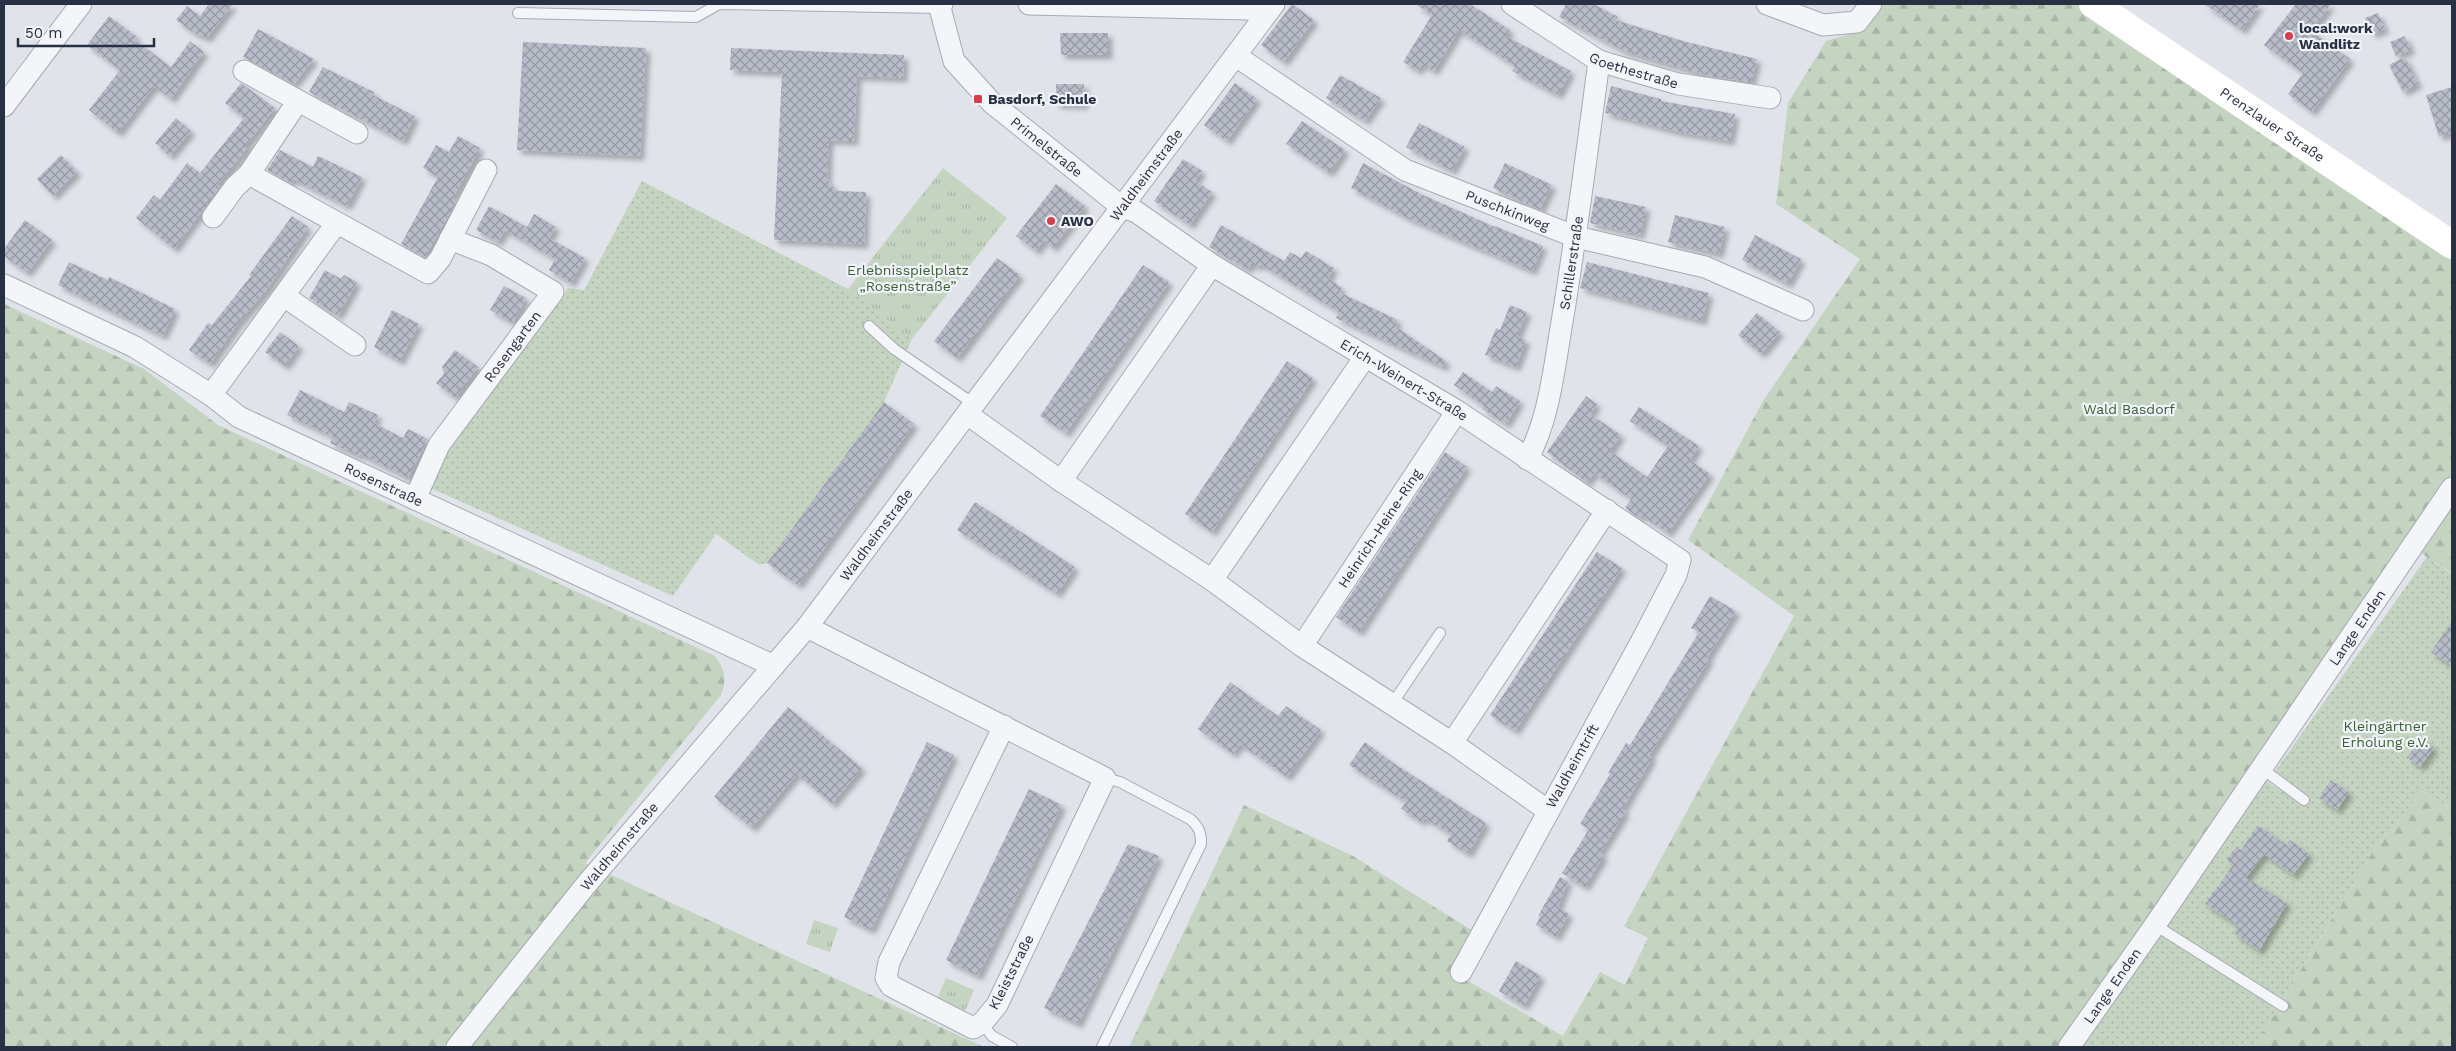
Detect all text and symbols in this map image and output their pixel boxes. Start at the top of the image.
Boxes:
scale bar [18,15,154,47]
place label: local:work Wandlitz [2299,20,2373,52]
text: 50 m [25,24,62,42]
marker: local:work Wandlitz [2283,30,2295,42]
street label: Goethestraße [1586,49,1680,92]
street label: Prenzlauer Straße [2217,84,2328,165]
place label: Basdorf, Schule [988,91,1096,107]
marker: Basdorf, Schule [972,93,984,105]
street label: Primelstraße [1008,113,1086,180]
street label: Waldheimstraße [1106,125,1186,224]
street label: Puschkinweg [1464,187,1552,234]
place label: AWO [1061,213,1094,229]
marker: AWO [1045,215,1057,227]
street label: Schillerstraße [1556,215,1586,311]
park label: Erlebnisspielplatz „Rosenstraße” [847,262,969,294]
street label: Rosengarten [481,308,544,385]
street label: Erich-Weinert-Straße [1337,335,1471,424]
park label: Wald Basdorf [2083,401,2175,417]
street label: Rosenstraße [342,459,426,510]
street label: Heinrich-Heine-Ring [1335,466,1425,591]
street label: Waldheimstraße [836,486,916,584]
street label: Lange Enden [2326,586,2389,669]
park label: Kleingärtner Erholung e.V. [2342,718,2428,750]
street label: Waldheimtrift [1542,721,1602,811]
street label: Waldheimstraße [577,799,661,894]
street label: Kleiststraße [985,932,1037,1012]
street label: Lange Enden [2080,945,2144,1026]

